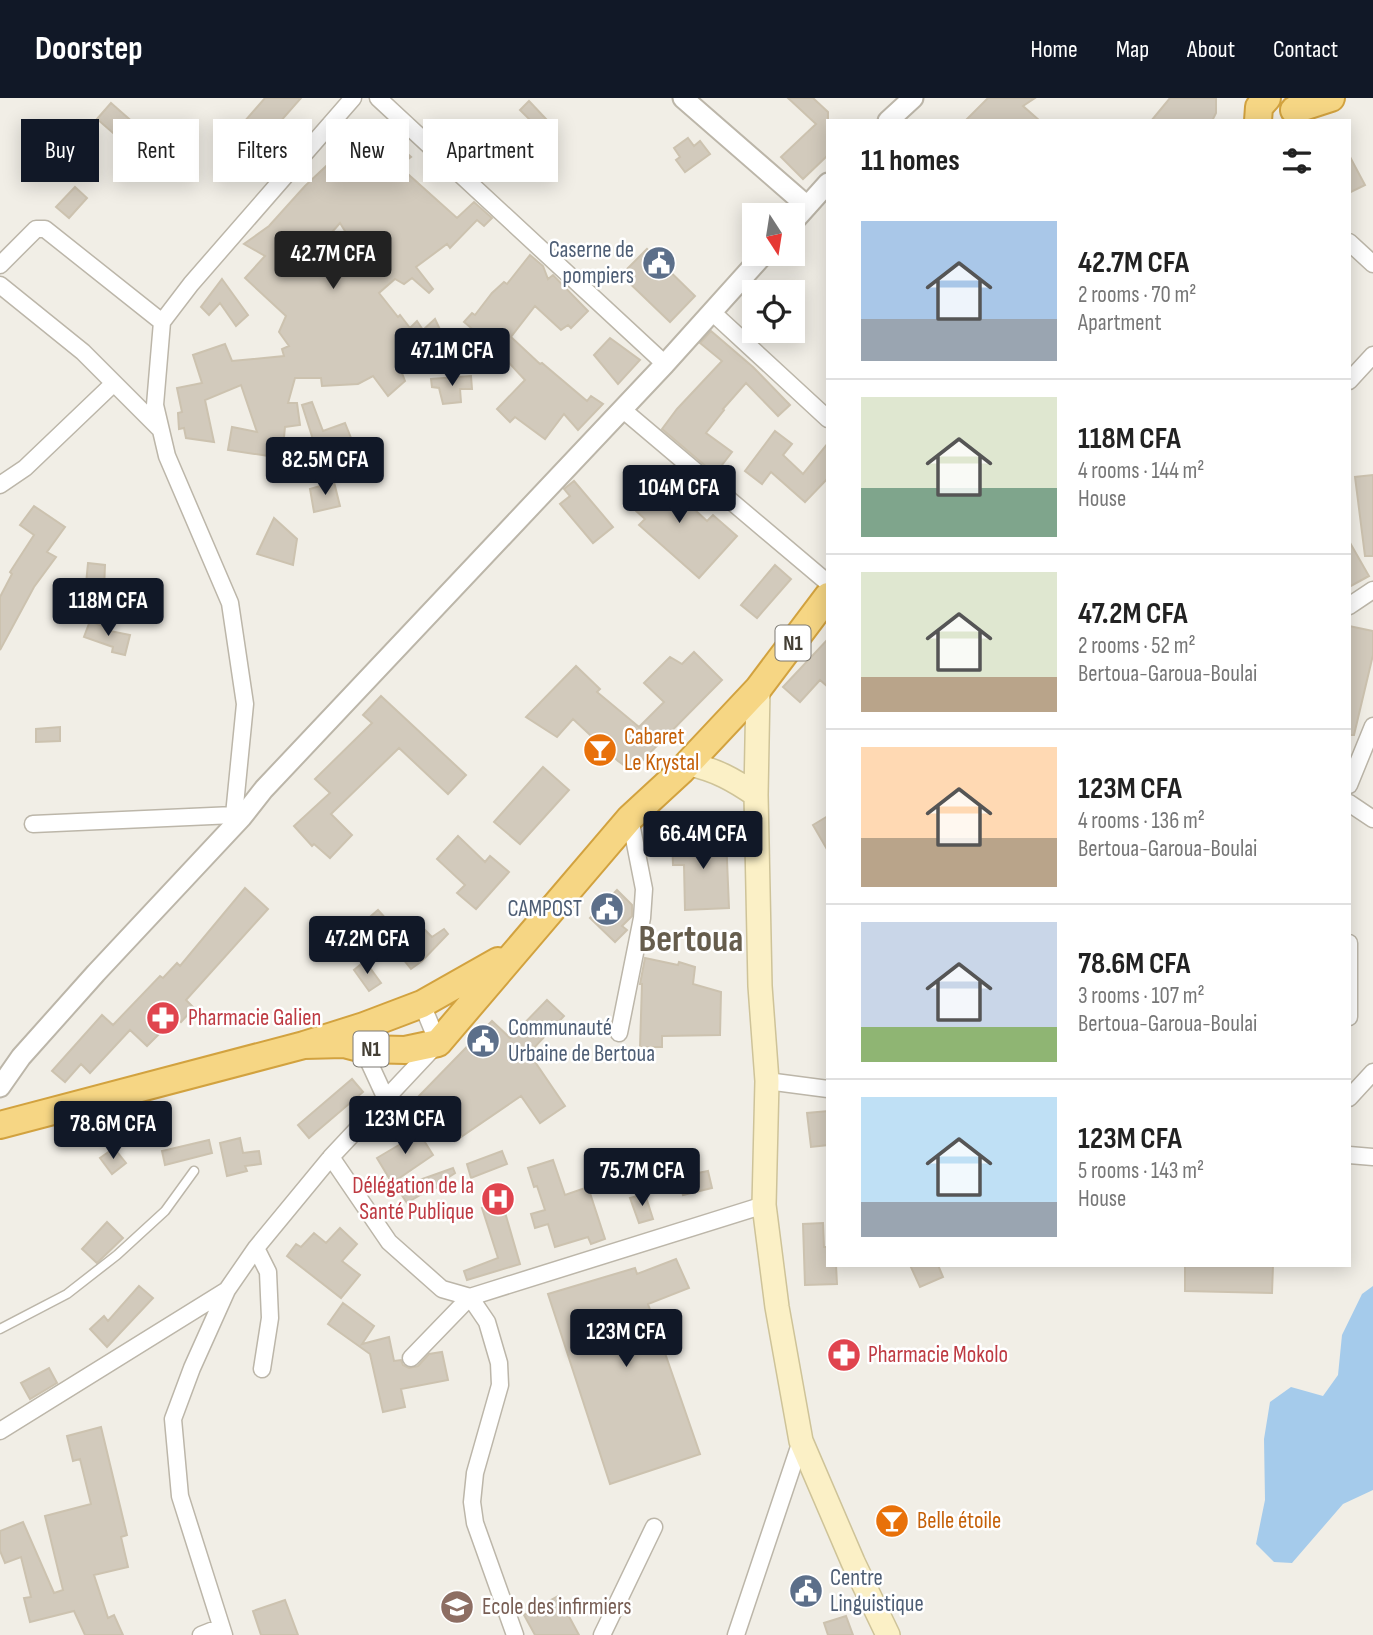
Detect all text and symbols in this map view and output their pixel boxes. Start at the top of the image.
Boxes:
text: Doorstep [35,29,143,69]
text: Home [1030,35,1078,64]
text: Map [1116,35,1149,64]
text: About [1187,35,1235,64]
text: Contact [1273,35,1338,64]
chip: Buy [21,119,99,182]
chip: Rent [113,119,199,182]
chip: Filters [213,119,312,182]
chip: New [326,119,409,182]
chip: Apartment [423,119,558,182]
icon: filters [1278,142,1316,180]
text: 11 homes [861,143,960,179]
north arrow [742,203,805,266]
map controls [742,203,805,343]
pin: 42.7M CFA [253,232,413,291]
place label: Caserne de pompiers [549,236,634,290]
text: 42.7M CFA [290,240,376,268]
public building icon: Caserne de pompiers [640,244,678,282]
text: 42.7M CFA [1078,245,1189,281]
icon: home [917,249,1001,333]
button: locate [742,280,805,343]
text: 2 rooms · 70 m² [1078,281,1196,309]
text: Apartment [1078,309,1162,337]
pin: 47.1M CFA [372,328,532,388]
text: 47.1M CFA [411,337,493,365]
text: 118M CFA [1078,421,1181,457]
icon: home [917,425,1001,509]
pin: 82.5M CFA [245,438,405,497]
text: 82.5M CFA [282,446,368,474]
text: 4 rooms · 144 m² [1078,457,1204,485]
pin: 104M CFA [607,466,751,525]
text: 104M CFA [639,474,719,502]
text: House [1078,485,1126,513]
pin: 118M CFA [36,578,180,638]
text: 118M CFA [69,587,147,615]
text: 47.2M CFA [1078,596,1187,632]
icon: home [917,600,1001,684]
road number: N1 [776,626,810,660]
text: 2 rooms · 52 m² [1078,632,1196,660]
text: Bertoua-Garoua-Boulai [1078,660,1257,688]
place label: Cabaret Le Krystal [624,723,699,777]
bar icon: Cabaret Le Krystal [581,731,619,769]
text: 123M CFA [1078,771,1182,807]
icon: home [917,775,1001,859]
text: 4 rooms · 136 m² [1078,807,1205,835]
pin: 66.4M CFA [623,812,783,871]
text: 66.4M CFA [659,820,747,848]
text: Bertoua-Garoua-Boulai [1078,835,1257,863]
public building icon: CAMPOST [588,890,626,928]
place label: CAMPOST [507,895,582,923]
pin: 47.2M CFA [287,916,447,976]
district label: Bertoua [639,918,743,962]
text: 47.2M CFA [325,925,409,953]
text: 78.6M CFA [1078,946,1190,982]
icon: home [917,950,1001,1034]
text: 3 rooms · 107 m² [1078,982,1205,1010]
pharmacy icon: Pharmacie Galien [144,999,182,1037]
place label: Pharmacie Galien [188,1004,321,1032]
text: Bertoua-Garoua-Boulai [1078,1010,1257,1038]
place label: Communauté Urbaine de Bertoua [508,1014,655,1068]
public building icon: Communauté Urbaine de Bertoua [464,1022,502,1060]
road number: N1 [354,1032,388,1066]
pin: 123M CFA [333,1096,477,1156]
pin: 78.6M CFA [33,1102,193,1161]
text: 123M CFA [365,1105,445,1133]
text: 78.6M CFA [70,1110,156,1138]
text: 123M CFA [1078,1121,1182,1157]
icon: home [917,1125,1001,1209]
pin: 75.7M CFA [562,1148,722,1208]
text: 75.7M CFA [600,1157,684,1185]
text: 5 rooms · 143 m² [1078,1157,1204,1185]
place label: Délégation de la Santé Publique [352,1172,474,1226]
hospital icon: Délégation de la Santé Publique [479,1180,517,1218]
text: House [1078,1185,1126,1213]
pin: 123M CFA [554,1310,698,1369]
text: 123M CFA [586,1318,666,1346]
pharmacy icon: Pharmacie Mokolo [825,1336,863,1374]
place label: Pharmacie Mokolo [868,1341,1008,1369]
bar icon: Belle étoile [873,1502,911,1540]
place label: Belle étoile [917,1507,1001,1535]
place label: Centre Linguistique [830,1564,924,1618]
public building icon: Centre Linguistique [787,1572,825,1610]
school or university icon: Ecole des infirmiers [438,1588,476,1626]
place label: Ecole des infirmiers [482,1593,632,1621]

